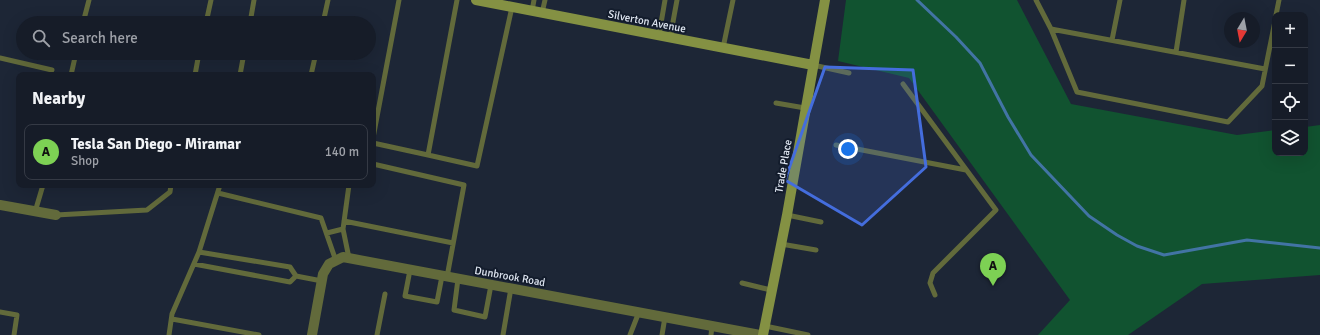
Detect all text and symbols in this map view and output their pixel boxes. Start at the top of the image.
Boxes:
street label: Silverton Avenue [607,8,687,35]
north arrow [1224,12,1260,48]
map controls [1272,12,1308,156]
button: + [1272,12,1308,48]
search box [16,16,376,60]
icon: search [30,27,52,49]
text: Search here [62,29,138,47]
button: − [1272,48,1308,84]
button: locate [1272,84,1308,120]
text: Nearby [32,88,85,109]
button: layers [1272,120,1308,156]
text: Tesla San Diego - Miramar [71,135,241,153]
street label: Trade Place [772,138,795,194]
your location [838,139,858,159]
text: A [42,144,50,160]
text: 140 m [325,144,359,160]
text: Shop [71,153,99,169]
pin: A [980,253,1006,286]
street label: Dunbrook Road [473,264,547,289]

